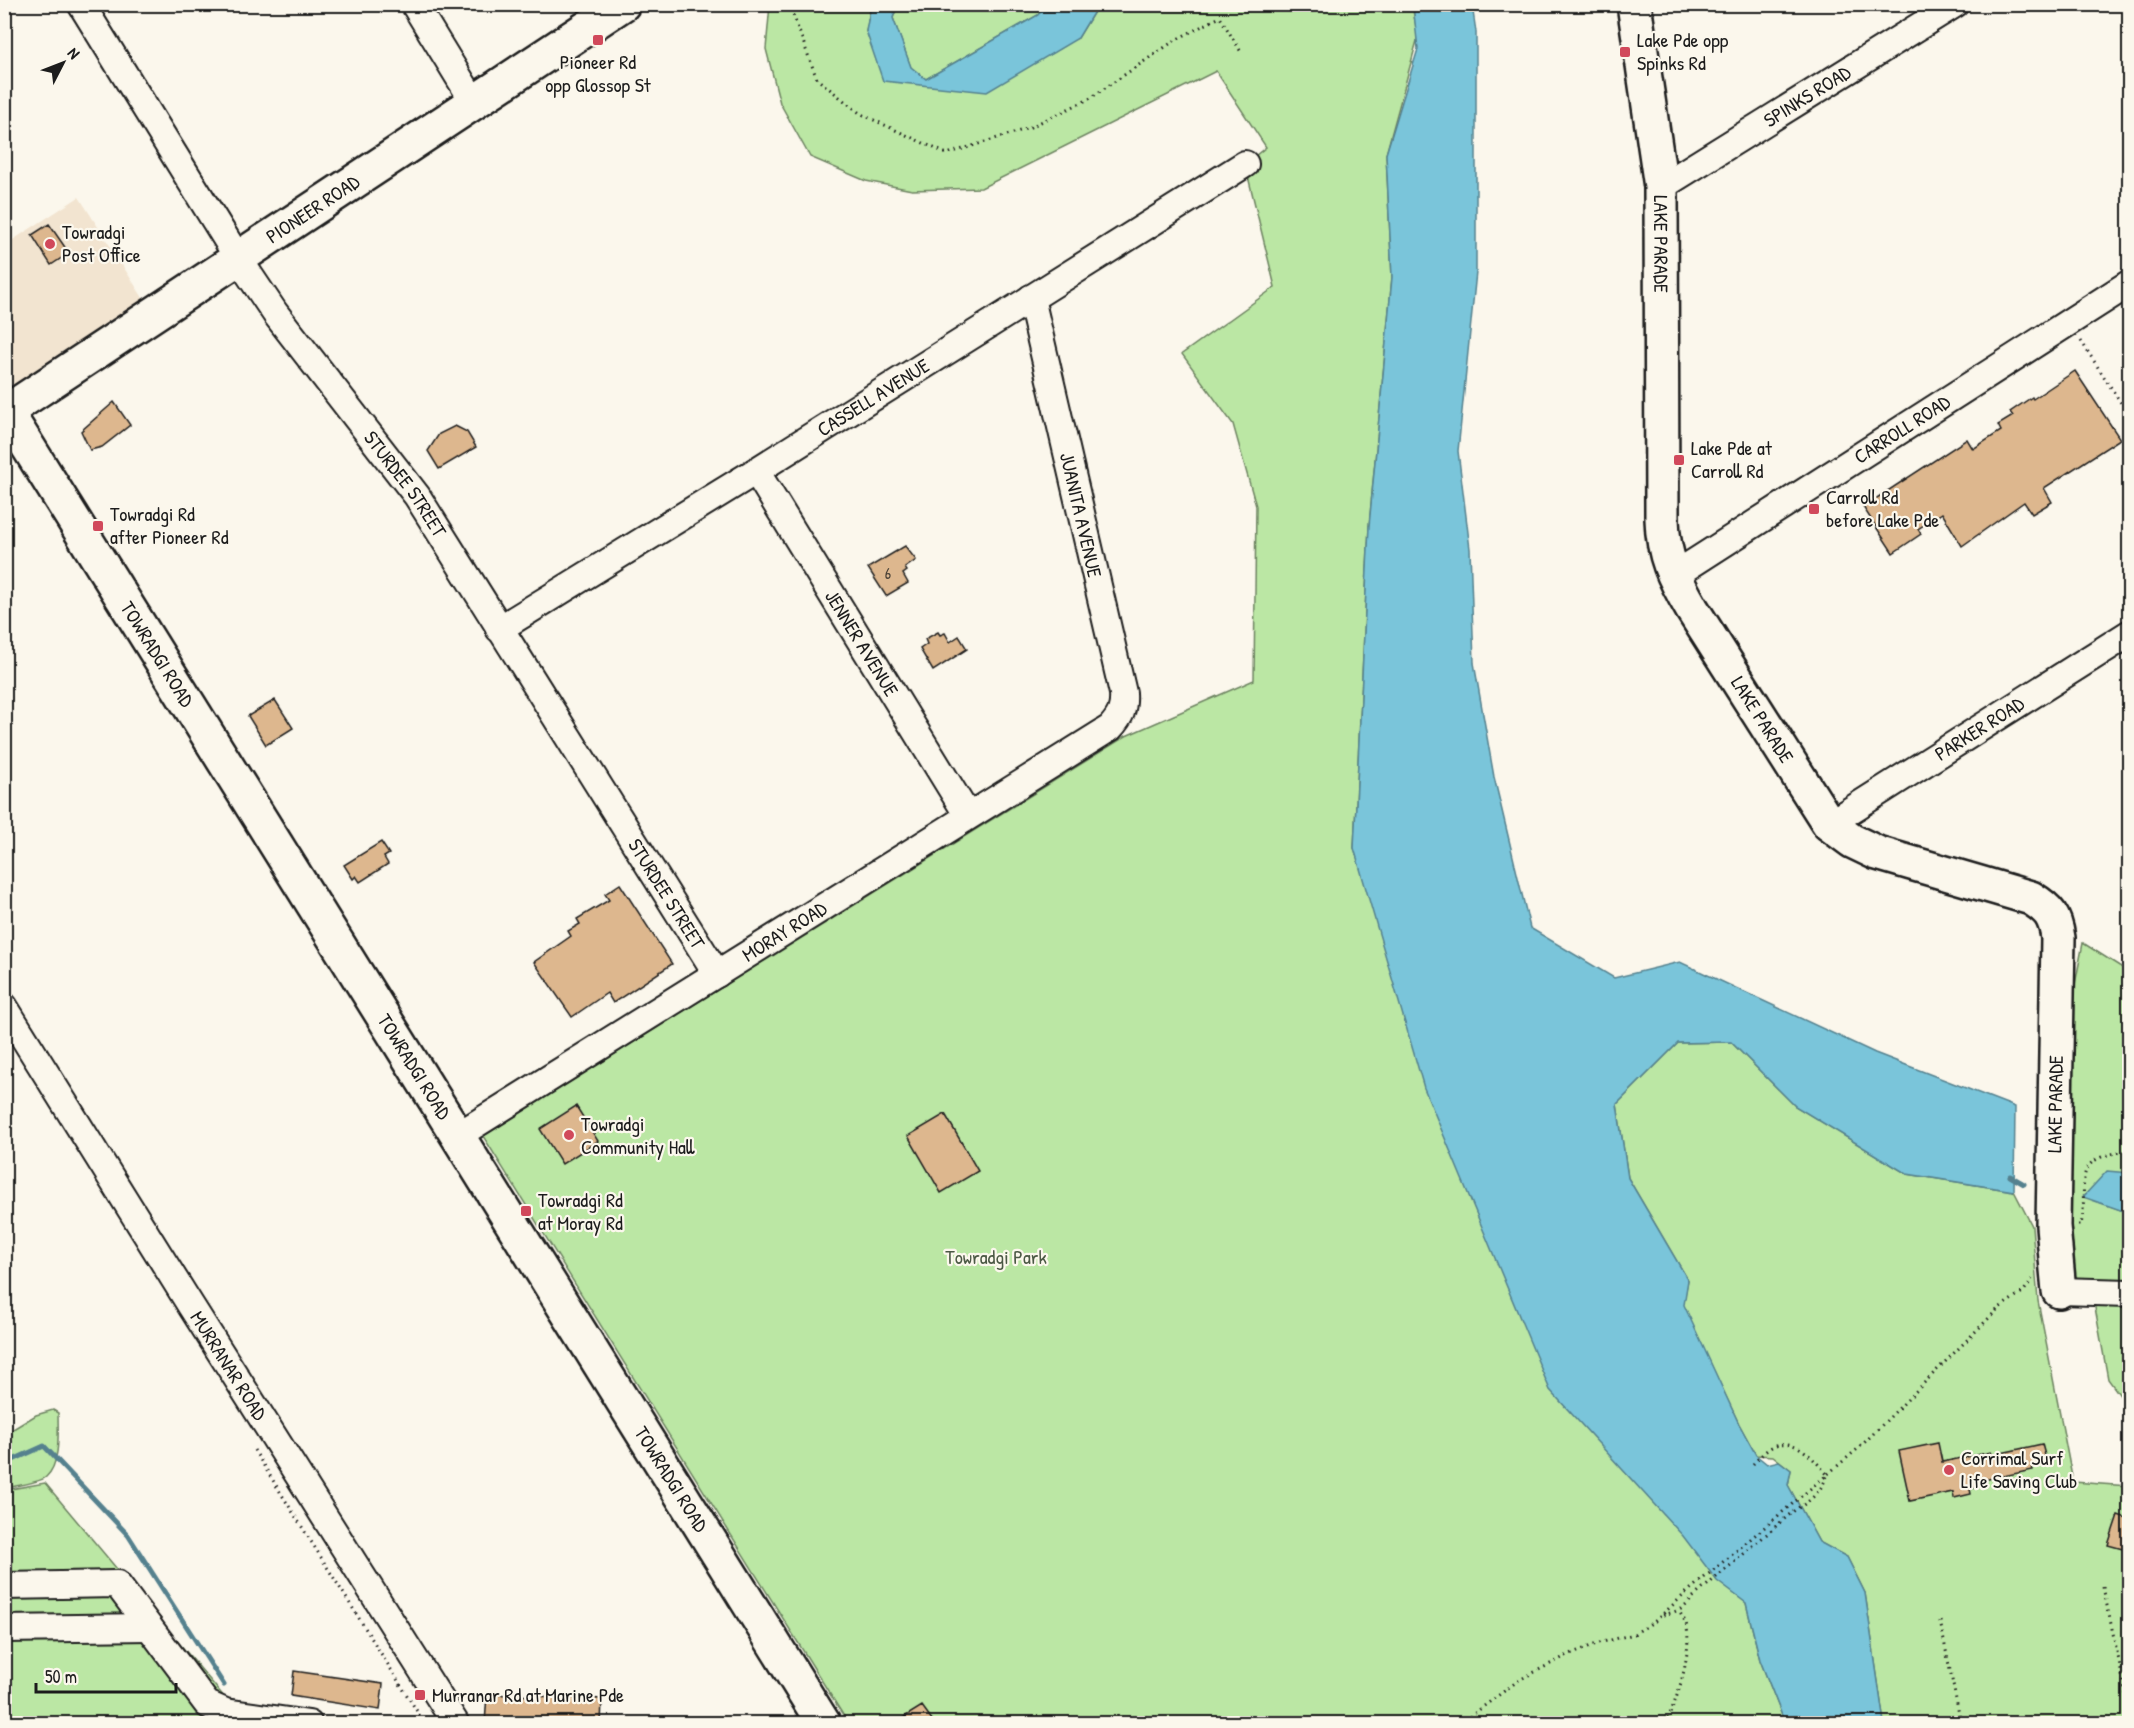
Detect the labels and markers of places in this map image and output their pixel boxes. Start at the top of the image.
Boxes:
place label: Lake Pde opp Spinks Rd [1637,26,1729,76]
marker: Pioneer Rd opp Glossop St [591,33,605,47]
marker: Lake Pde opp Spinks Rd [1618,45,1632,59]
place label: Pioneer Rd opp Glossop St [545,48,652,98]
place label: Towradgi Post Office [62,218,141,268]
marker: Towradgi Post Office [43,237,57,251]
place label: Lake Pde at Carroll Rd [1691,434,1773,484]
marker: Lake Pde at Carroll Rd [1672,453,1686,467]
place label: Carroll Rd before Lake Pde [1826,483,1939,533]
place label: Towradgi Rd after Pioneer Rd [110,500,229,550]
marker: Carroll Rd before Lake Pde [1807,502,1821,516]
marker: Towradgi Rd after Pioneer Rd [91,519,105,533]
place label: Towradgi Community Hall [581,1110,695,1160]
marker: Towradgi Community Hall [562,1128,576,1142]
place label: Towradgi Rd at Moray Rd [538,1186,623,1236]
marker: Towradgi Rd at Moray Rd [519,1204,533,1218]
place label: Corrimal Surf Life Saving Club [1961,1444,2077,1494]
marker: Corrimal Surf Life Saving Club [1942,1463,1956,1477]
place label: Murranar Rd at Marine Pde [432,1681,624,1708]
marker: Murranar Rd at Marine Pde [413,1688,427,1702]

